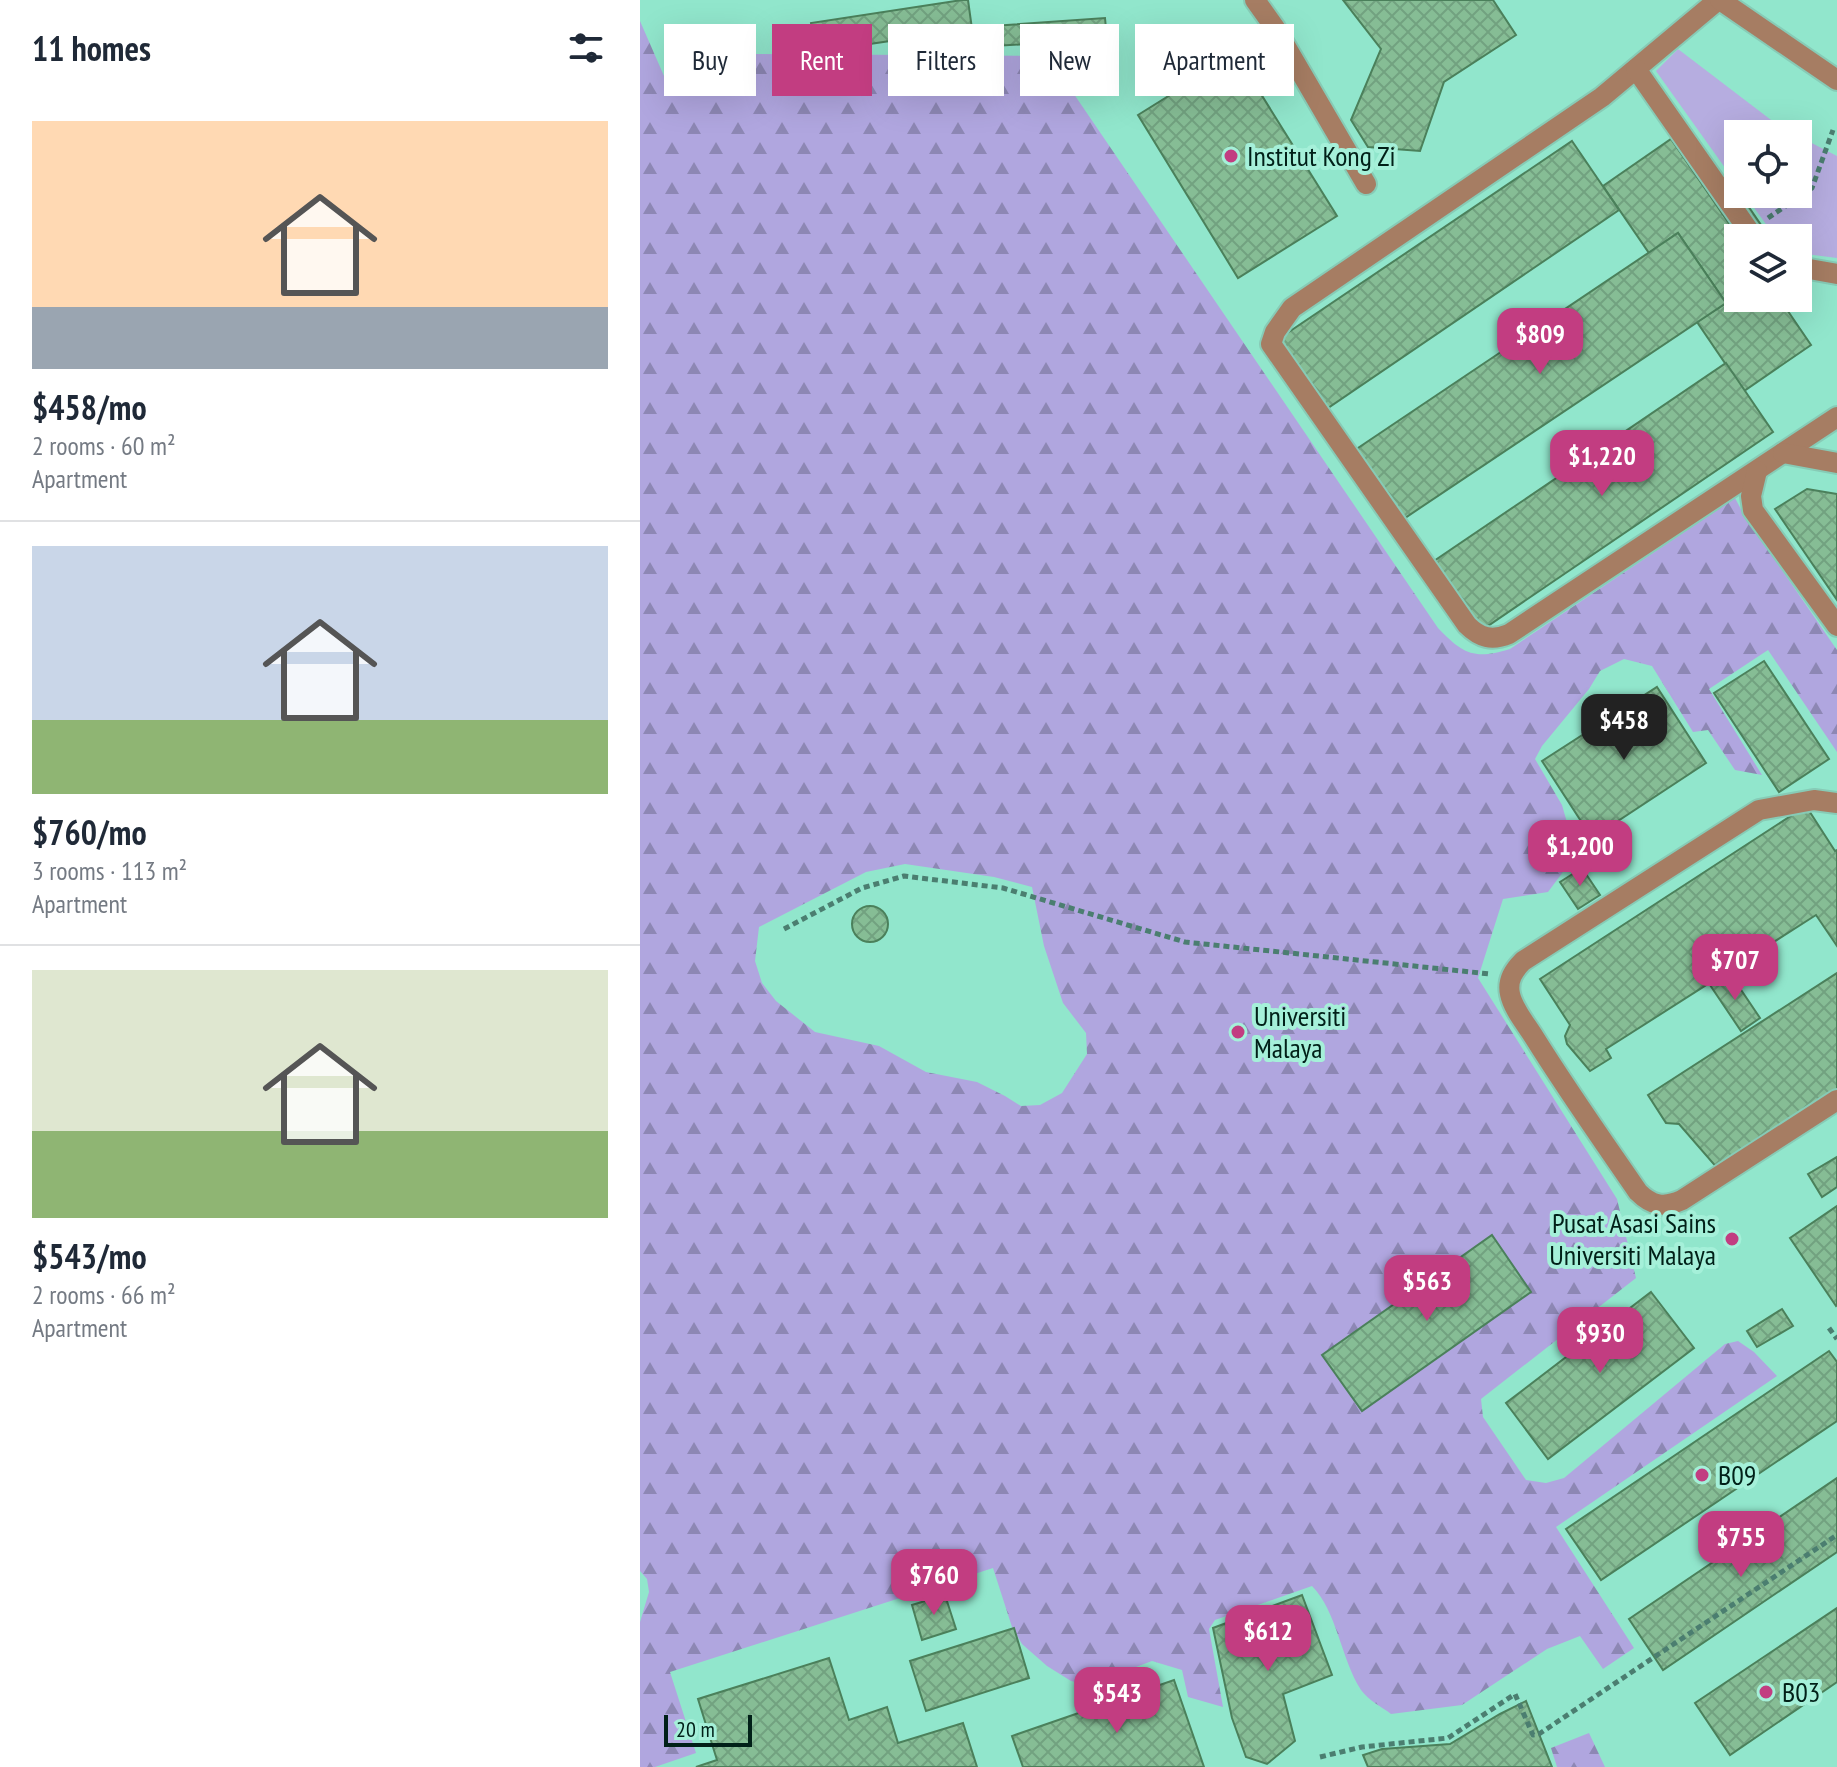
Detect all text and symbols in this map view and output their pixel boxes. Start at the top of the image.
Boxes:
chip: Buy [664,24,756,96]
chip: Rent [772,24,872,96]
chip: Filters [888,24,1004,96]
chip: New [1020,24,1119,96]
chip: Apartment [1135,24,1294,96]
text: 11 homes [32,26,151,70]
icon: filters [564,26,608,70]
map controls [1724,120,1812,312]
button: locate [1724,120,1812,208]
place label: Institut Kong Zi [1247,137,1396,174]
marker: Institut Kong Zi [1222,147,1240,165]
icon: home [248,173,392,317]
button: layers [1724,224,1812,312]
pin: $809 [1493,308,1587,376]
text: $809 [1515,317,1565,350]
text: $458/mo [32,385,147,429]
text: 2 rooms · 60 m² [32,429,176,462]
pin: $1,220 [1537,430,1667,498]
text: $1,220 [1568,439,1636,472]
text: Apartment [32,462,127,495]
icon: home [248,598,392,742]
pin: $458 [1577,694,1671,762]
text: $458 [1599,703,1649,736]
text: $760/mo [32,810,147,854]
pin: $1,200 [1515,820,1645,888]
text: $1,200 [1546,829,1614,862]
text: 3 rooms · 113 m² [32,854,187,887]
text: Apartment [32,887,127,920]
pin: $707 [1688,934,1782,1002]
text: $707 [1710,943,1760,976]
place label: Universiti Malaya [1254,997,1346,1066]
icon: home [248,1022,392,1166]
marker: Universiti Malaya [1229,1023,1247,1041]
place label: Pusat Asasi Sains Universiti Malaya [1549,1204,1716,1273]
marker: Pusat Asasi Sains Universiti Malaya [1723,1230,1741,1248]
text: $543/mo [32,1234,147,1278]
pin: $563 [1380,1255,1474,1323]
text: $563 [1402,1264,1452,1297]
text: 2 rooms · 66 m² [32,1278,176,1311]
pin: $930 [1553,1307,1647,1375]
text: Apartment [32,1311,127,1344]
text: $930 [1575,1316,1625,1349]
place label: B09 [1718,1456,1756,1493]
marker: B09 [1693,1466,1711,1484]
pin: $755 [1694,1511,1788,1579]
text: $755 [1716,1520,1766,1553]
pin: $760 [887,1549,981,1617]
text: $760 [909,1558,959,1591]
pin: $612 [1221,1605,1315,1673]
text: $612 [1243,1614,1293,1647]
pin: $543 [1070,1667,1164,1735]
place label: B03 [1782,1673,1820,1710]
text: $543 [1092,1676,1142,1709]
marker: B03 [1757,1683,1775,1701]
scale bar [664,1711,752,1747]
text: 20 m [676,1715,715,1743]

